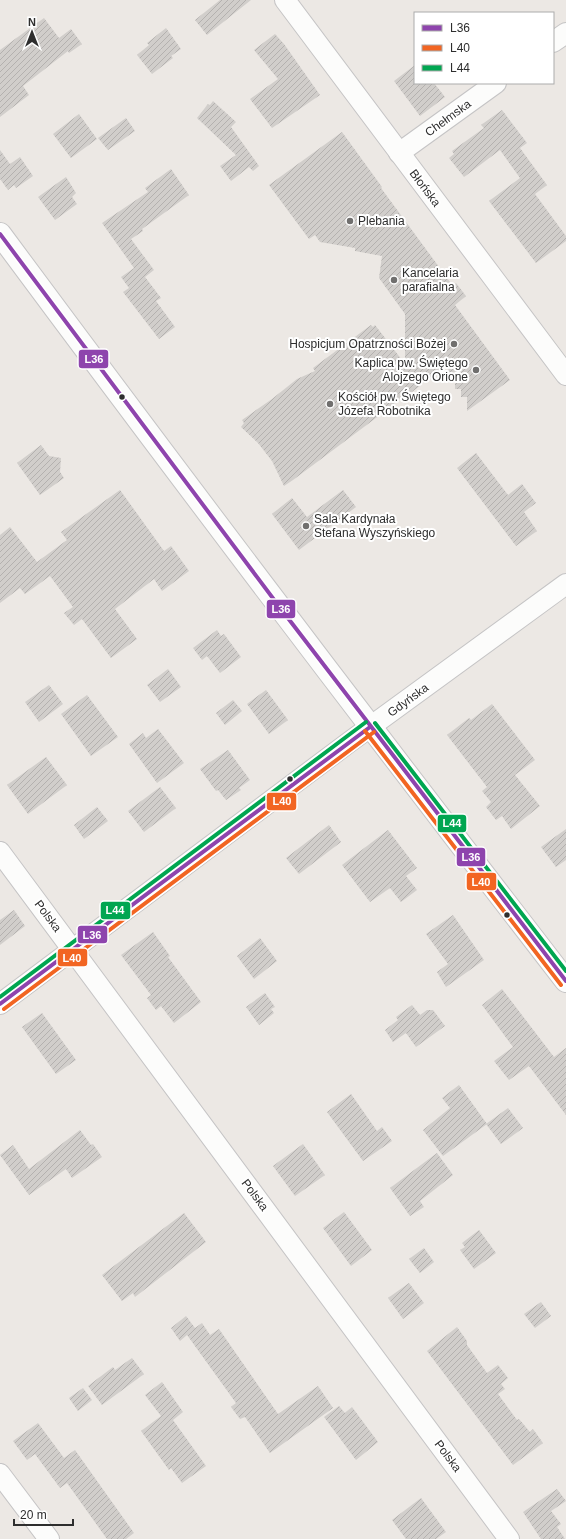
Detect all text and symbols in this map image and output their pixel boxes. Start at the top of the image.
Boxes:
north arrow [12,12,52,52]
legend [414,12,554,84]
text: N [28,16,36,28]
text: L36 [450,21,470,35]
text: L40 [450,41,470,55]
text: L44 [450,61,470,75]
street label: Chełmska [422,96,474,139]
street label: Błońska [407,167,444,210]
place label: Plebania [358,214,405,228]
marker: Plebania [345,216,355,226]
place label: Kancelaria parafialna [402,266,459,294]
marker: Kancelaria parafialna [389,275,399,285]
place label: Hospicjum Opatrzności Bożej [289,337,446,351]
marker: Hospicjum Opatrzności Bożej [449,339,459,349]
line badge: L36 [78,349,109,369]
text: L36 [85,353,103,365]
place label: Kaplica pw. Świętego Alojzego Orione [355,355,468,384]
marker: Kaplica pw. Świętego Alojzego Orione [471,365,481,375]
place label: Kościół pw. Świętego Józefa Robotnika [338,389,451,418]
unlabelled marker [117,392,127,402]
marker: Kościół pw. Świętego Józefa Robotnika [325,399,335,409]
place label: Sala Kardynała Stefana Wyszyńskiego [314,512,436,540]
marker: Sala Kardynała Stefana Wyszyńskiego [301,521,311,531]
line badge: L36 [266,599,296,619]
text: L36 [272,603,290,615]
street label: Gdyńska [385,680,432,720]
unlabelled marker [285,774,295,784]
line badge: L40 [266,792,297,811]
text: L40 [273,795,291,807]
line badge: L44 [437,814,467,833]
text: L44 [443,817,462,829]
line badge: L36 [456,847,486,867]
text: L36 [462,851,480,863]
line badge: L40 [466,872,497,891]
text: L40 [472,876,490,888]
street label: Polska [32,897,65,935]
line badge: L44 [100,901,131,920]
text: L44 [106,904,125,916]
unlabelled marker [502,910,512,920]
line badge: L36 [77,925,108,944]
text: L36 [83,929,101,941]
line badge: L40 [57,948,88,967]
text: L40 [63,952,81,964]
street label: Polska [239,1176,272,1214]
street label: Polska [432,1437,465,1475]
scale bar [14,1501,73,1527]
text: 20 m [20,1508,47,1522]

